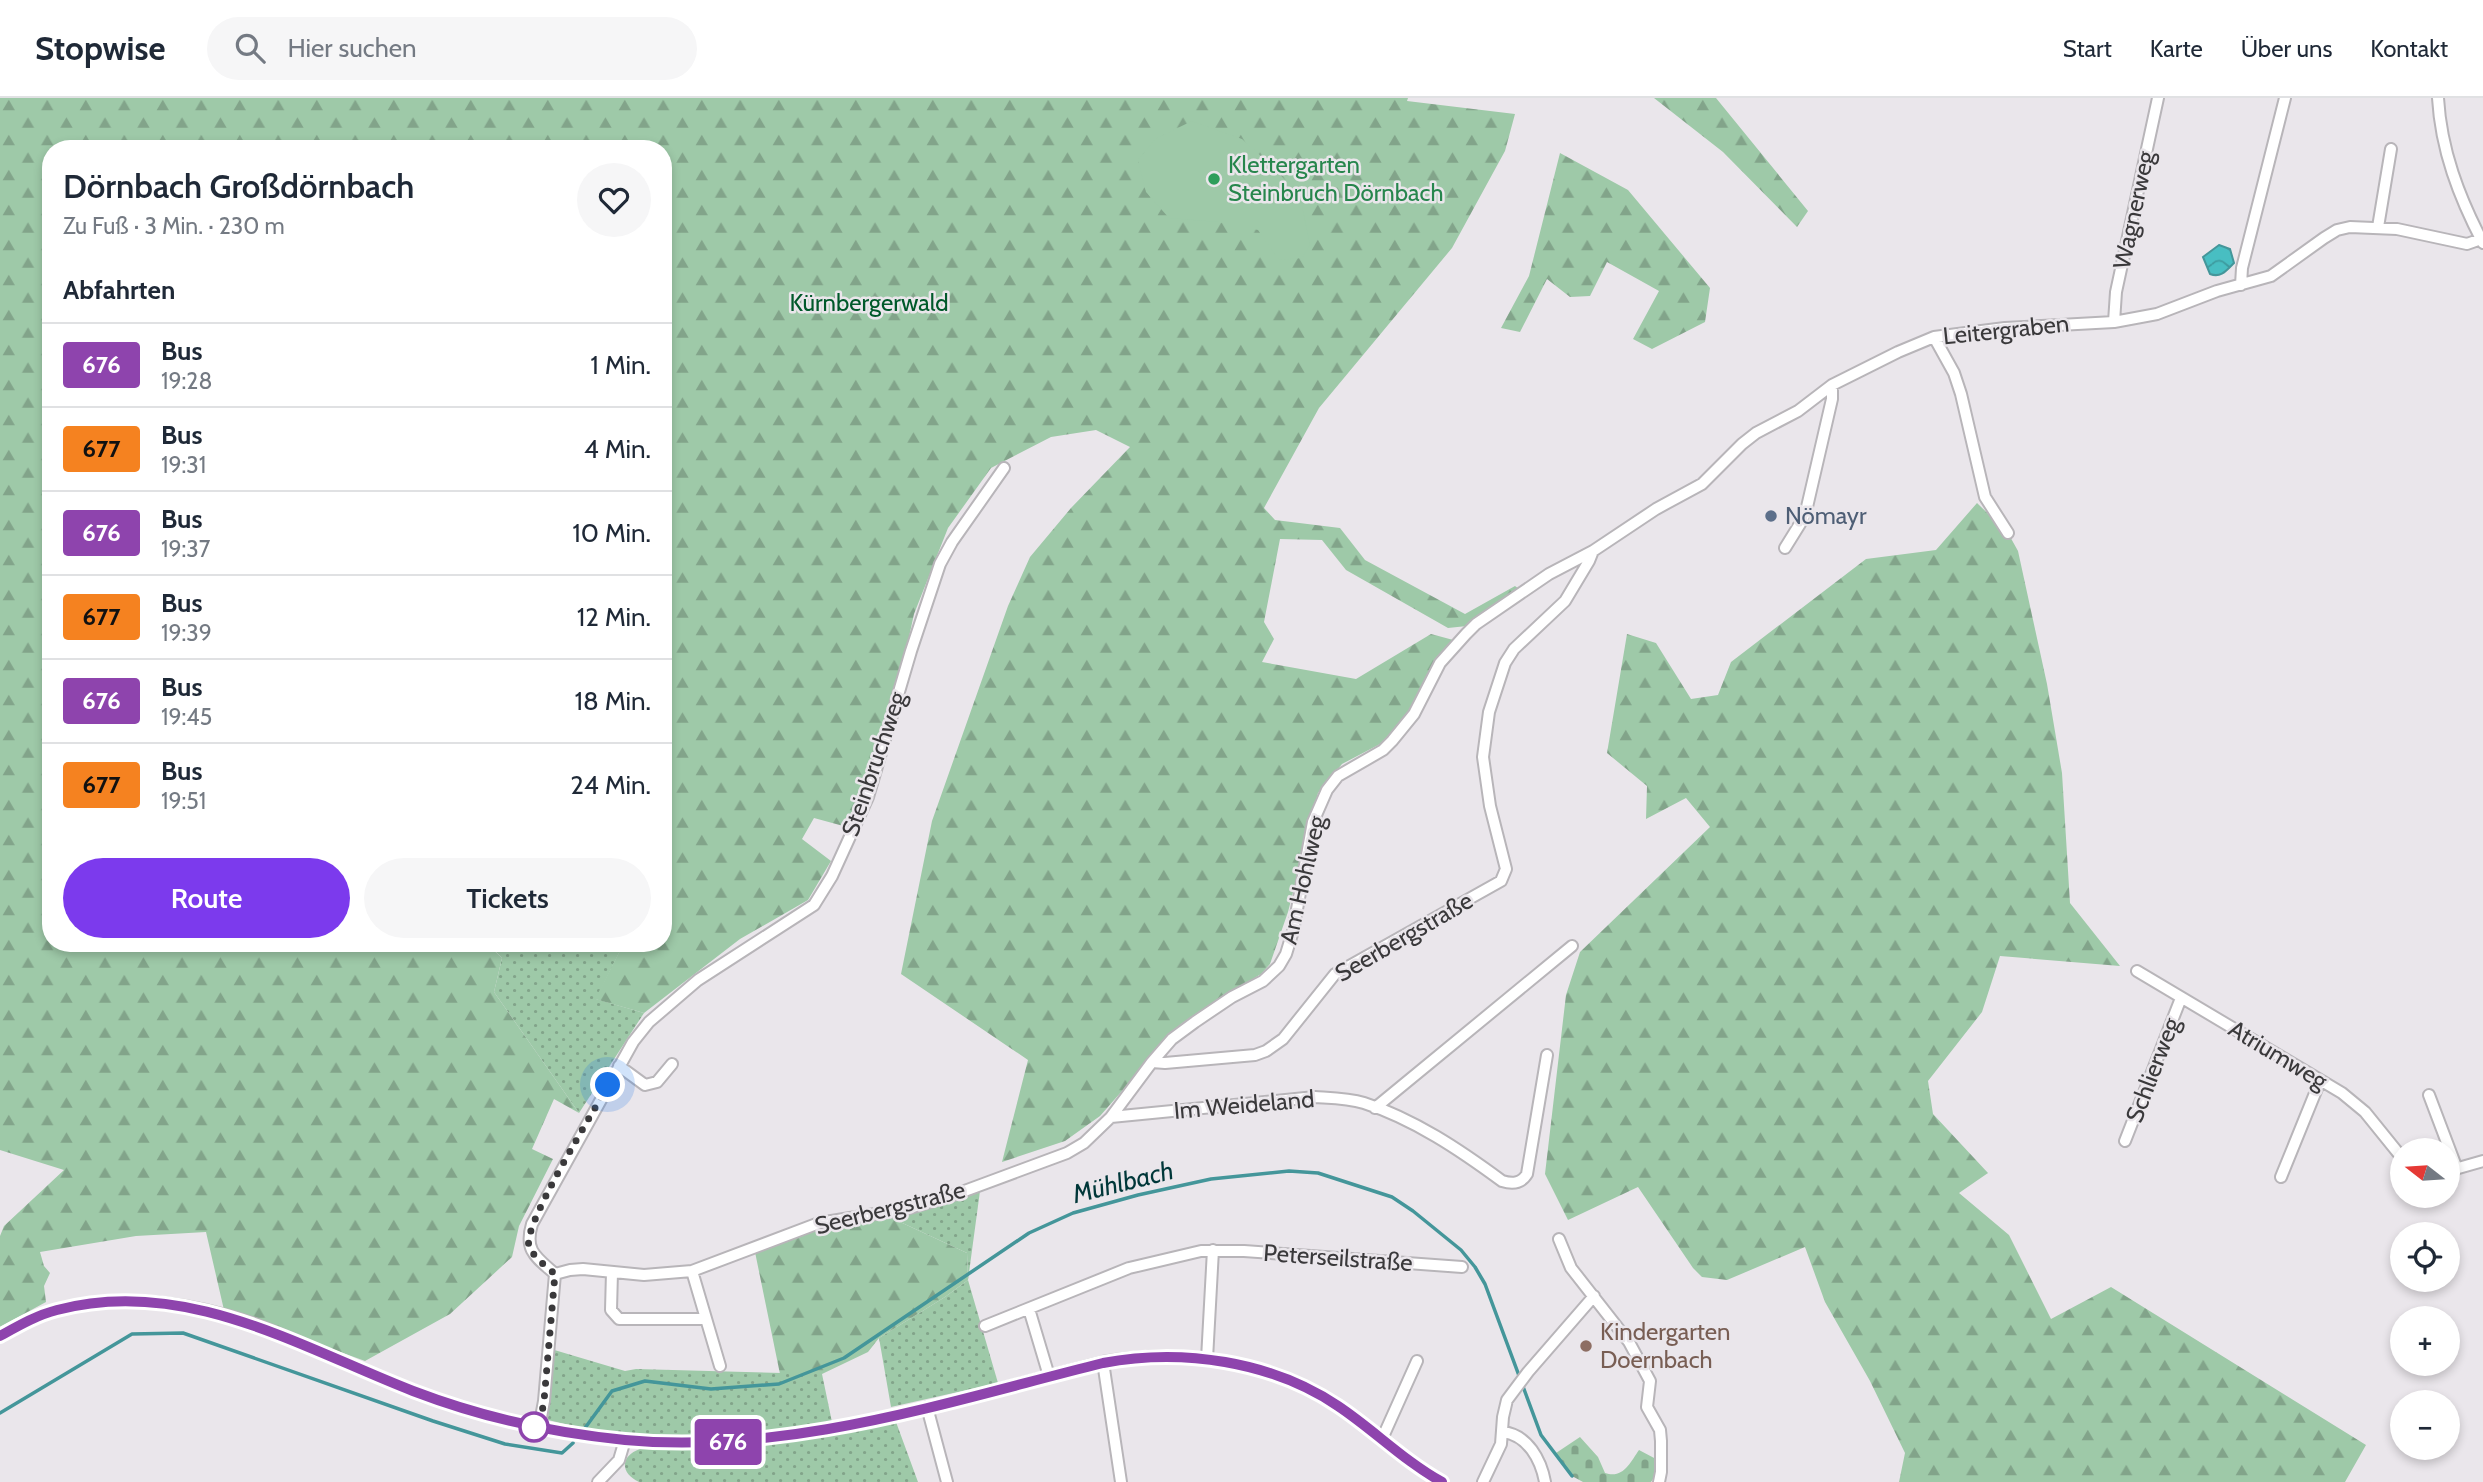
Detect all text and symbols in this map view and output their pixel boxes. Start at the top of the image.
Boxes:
search box [207,17,697,80]
text: Stopwise [35,28,165,68]
icon: search [231,29,269,67]
text: Hier suchen [287,32,417,64]
text: Start [2063,34,2112,63]
text: Karte [2150,34,2203,63]
text: Über uns [2241,34,2332,63]
text: Kontakt [2370,34,2448,63]
street label: Wagnerweg [2107,147,2160,272]
place label: Klettergarten Steinbruch Dörnbach [1228,150,1443,207]
button: heart [577,163,651,237]
text: Dörnbach Großdörnbach [63,166,414,206]
marker: Klettergarten Steinbruch Dörnbach [1206,171,1222,187]
text: Zu Fuß · 3 Min. · 230 m [63,212,285,240]
text: Abfahrten [63,274,175,306]
park label: Kürnbergerwald [789,288,949,317]
street label: Leitergraben [1941,308,2071,351]
text: Bus [161,335,202,367]
text: 1 Min. [590,349,651,381]
text: 676 [82,350,121,379]
text: 19:28 [161,367,212,395]
text: Bus [161,419,202,451]
text: 4 Min. [584,433,651,465]
text: 677 [83,434,120,463]
text: 19:31 [161,451,206,479]
place label: Nömayr [1785,501,1867,530]
text: Bus [161,503,202,535]
marker: Nömayr [1763,508,1779,524]
text: 10 Min. [572,517,651,549]
text: 676 [82,518,121,547]
text: 19:37 [161,535,210,563]
text: Bus [161,587,202,619]
text: 12 Min. [577,601,651,633]
text: 677 [83,602,120,631]
text: 19:39 [161,619,212,647]
text: Bus [161,671,202,703]
text: 18 Min. [575,685,651,717]
text: 676 [82,686,121,715]
street label: Steinbruchweg [835,687,912,840]
text: 19:45 [161,703,212,731]
text: Bus [161,755,202,787]
text: 24 Min. [570,769,651,801]
text: 677 [83,770,120,799]
text: 19:51 [161,787,206,815]
street label: Am Hohlweg [1274,812,1332,947]
button: Route [63,858,350,938]
button: Tickets [364,858,651,938]
street label: Seerbergstraße [1330,885,1478,988]
street label: Schlierweg [2119,1012,2186,1126]
street label: Atriumweg [2224,1014,2334,1096]
your location [590,1067,625,1102]
street label: Im Weideland [1172,1084,1315,1125]
north arrow [2390,1138,2460,1208]
map controls [2390,1138,2460,1460]
water label: Mühlbach [1068,1154,1177,1210]
street label: Seerbergstraße [812,1175,968,1240]
button: locate [2390,1222,2460,1292]
street label: Peterseilstraße [1262,1238,1414,1277]
button: + [2390,1306,2460,1376]
place label: Kindergarten Doernbach [1600,1317,1730,1374]
marker: Kindergarten Doernbach [1578,1338,1594,1354]
button: − [2390,1390,2460,1460]
unlabelled marker [519,1412,549,1442]
line badge: 676 [688,1419,768,1465]
text: 676 [709,1427,747,1456]

